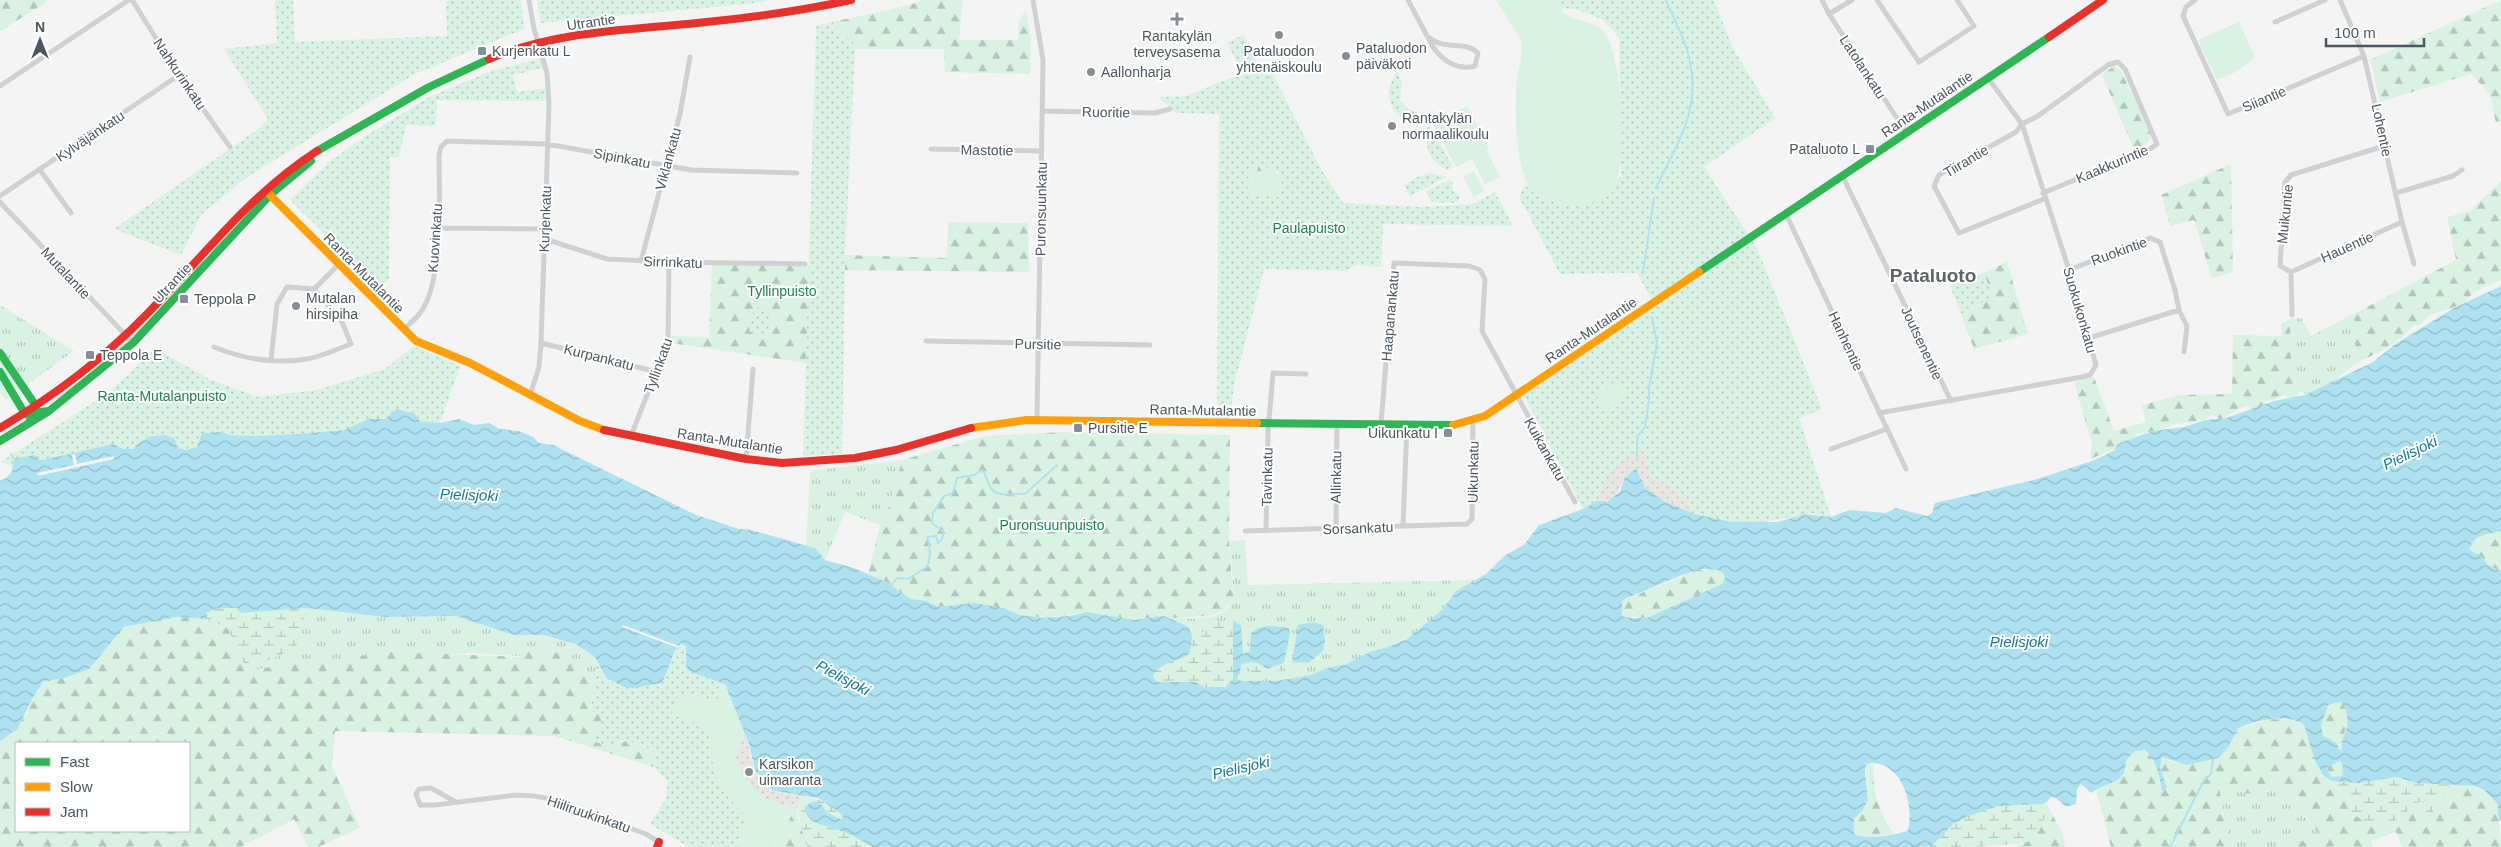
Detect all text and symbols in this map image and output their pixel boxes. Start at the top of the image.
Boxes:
street label: Utrantie [566,11,617,33]
marker: Rantakylän terveysasema [1170,12,1184,26]
north arrow [15,15,65,65]
scale bar [2326,15,2424,47]
text: N [35,19,45,35]
text: 100 m [2334,24,2376,41]
place label: Rantakylän terveysasema [1133,28,1221,60]
marker: Pataluodon yhtenäiskoulu [1273,29,1285,41]
street label: Latolankatu [1837,32,1889,102]
street label: Nahkurinkatu [150,35,210,113]
place label: Pataluodon päiväkoti [1356,40,1427,72]
place label: Kurjenkatu L [492,43,571,59]
place label: Pataluodon yhtenäiskoulu [1236,43,1322,75]
marker: Kurjenkatu L [476,45,488,57]
marker: Pataluodon päiväkoti [1340,50,1352,62]
place label: Aallonharja [1101,64,1171,80]
marker: Aallonharja [1085,66,1097,78]
street label: Ranta-Mutalantie [1878,67,1976,140]
street label: Siiantie [2240,83,2288,115]
street label: Lohentie [2369,102,2395,158]
street label: Ruoritie [1082,104,1130,120]
street label: Kylväjänkatu [53,107,127,165]
place label: Rantakylän normaalikoulu [1402,110,1489,142]
marker: Rantakylän normaalikoulu [1386,120,1398,132]
street label: Viklankatu [652,126,684,192]
place label: Pataluoto L [1789,141,1860,157]
street label: Tiirantie [1941,141,1991,181]
street label: Mastotie [960,142,1014,158]
street label: Kaakkurintie [2073,142,2151,186]
marker: Pataluoto L [1864,143,1876,155]
street label: Sipinkatu [592,145,652,171]
street label: Puronsuunkatu [1032,162,1050,256]
street label: Muikuntie [2274,183,2296,245]
street label: Kurjenkatu [536,185,554,253]
street label: Kuovinkatu [425,203,445,273]
park label: Paulapuisto [1272,220,1346,236]
street label: Hauentie [2318,228,2376,266]
street label: Ranta-Mutalantie [321,230,407,316]
street label: Ruokintie [2089,233,2149,269]
street label: Mutalantie [38,244,94,302]
street label: Sirrinkatu [643,253,703,271]
street label: Utrantie [149,259,195,306]
district label: Pataluoto [1890,265,1976,286]
street label: Suokukonkatu [2060,265,2100,355]
street label: Haapanankatu [1378,270,1402,362]
park label: Tyllinpuisto [747,283,817,299]
place label: Mutalan hirsipiha [306,290,358,322]
place label: Teppola P [194,291,256,307]
marker: Teppola P [178,293,190,305]
street label: Ranta-Mutalantie [1542,293,1640,366]
marker: Mutalan hirsipiha [290,300,302,312]
street label: Joutsenentie [1898,304,1946,383]
street label: Hanhentie [1825,309,1867,373]
street label: Tyllinkatu [641,336,675,396]
street label: Pursitie [1015,336,1062,352]
street label: Kurpankatu [562,341,636,373]
place label: Teppola E [100,347,162,363]
marker: Teppola E [84,349,96,361]
park label: Ranta-Mutalanpuisto [97,388,227,404]
street label: Ranta-Mutalantie [1150,401,1257,419]
street label: Kuikankatu [1521,415,1569,483]
place label: Pursitie E [1088,420,1148,436]
marker: Pursitie E [1072,422,1084,434]
street label: Ranta-Mutalantie [676,425,784,457]
place label: Uikunkatu I [1368,425,1438,441]
marker: Uikunkatu I [1442,427,1454,439]
water label: Pielisjoki [2380,432,2440,473]
street label: Uikunkatu [1464,441,1482,503]
street label: Tavinkatu [1258,447,1276,507]
street label: Allinkatu [1328,450,1344,504]
water label: Pielisjoki [440,485,499,504]
park label: Puronsuunpuisto [999,517,1105,533]
street label: Sorsankatu [1322,519,1394,537]
water label: Pielisjoki [1990,633,2049,650]
water label: Pielisjoki [813,656,874,699]
legend [15,742,190,832]
text: Fast [60,753,90,770]
water label: Pielisjoki [1211,753,1272,782]
place label: Karsikon uimaranta [759,756,821,788]
marker: Karsikon uimaranta [743,766,755,778]
text: Slow [60,778,93,795]
street label: Hiiliruukinkatu [545,792,633,836]
text: Jam [60,803,88,820]

